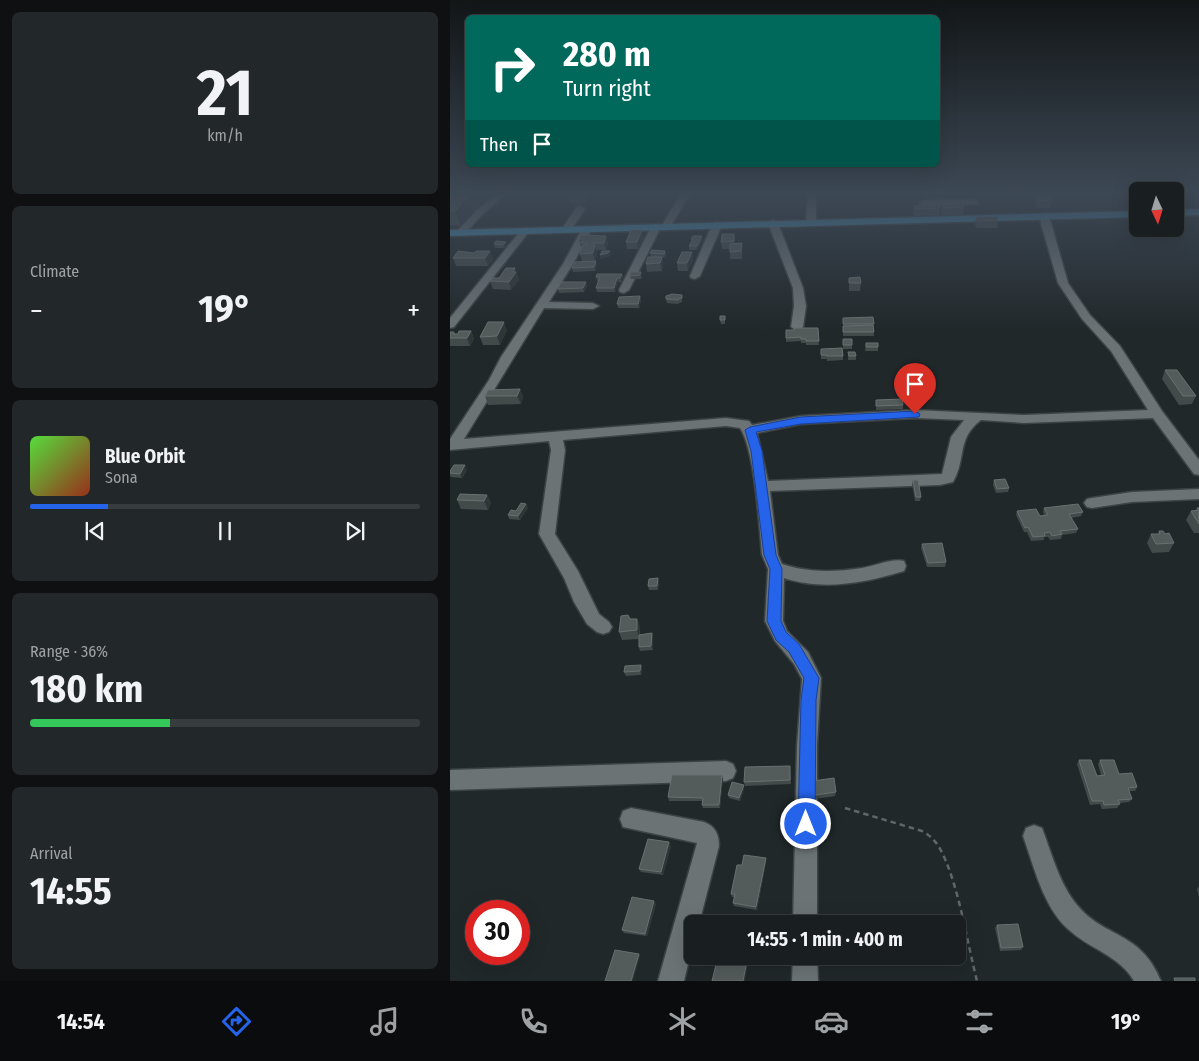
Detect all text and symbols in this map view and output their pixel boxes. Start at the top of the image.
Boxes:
text: 280 m [563,33,651,75]
icon: right [480,35,545,100]
text: 21 [197,54,253,132]
text: Turn right [563,75,651,102]
text: km/h [207,126,243,145]
icon: arrive [528,130,556,158]
text: Then [480,133,518,156]
north arrow [1129,182,1184,238]
map controls [1129,182,1184,237]
text: Climate [30,262,79,281]
text: 19° [198,286,252,332]
text: − [30,294,43,327]
text: + [407,294,420,327]
pin [894,363,936,414]
icon: arrive [901,370,929,398]
text: Blue Orbit [105,445,185,468]
text: Sona [105,468,138,487]
icon: previous [81,517,109,545]
icon: pause [211,517,239,545]
icon: next [341,517,369,545]
text: Range · 36% [30,642,108,661]
text: 180 km [30,666,143,712]
position arrow [779,797,831,849]
text: Arrival [30,844,72,863]
text: 14:55 [30,868,112,914]
speed limit sign: 30 [465,900,530,965]
text: 14:55 · 1 min · 400 m [747,928,903,951]
icon: directions [219,1004,254,1039]
icon: music [367,1004,402,1039]
icon: phone [516,1004,551,1039]
icon: climate [665,1004,700,1039]
icon: car [814,1004,849,1039]
icon: filters [962,1004,997,1039]
text: 14:54 [57,1008,105,1035]
text: 19° [1111,1008,1142,1035]

